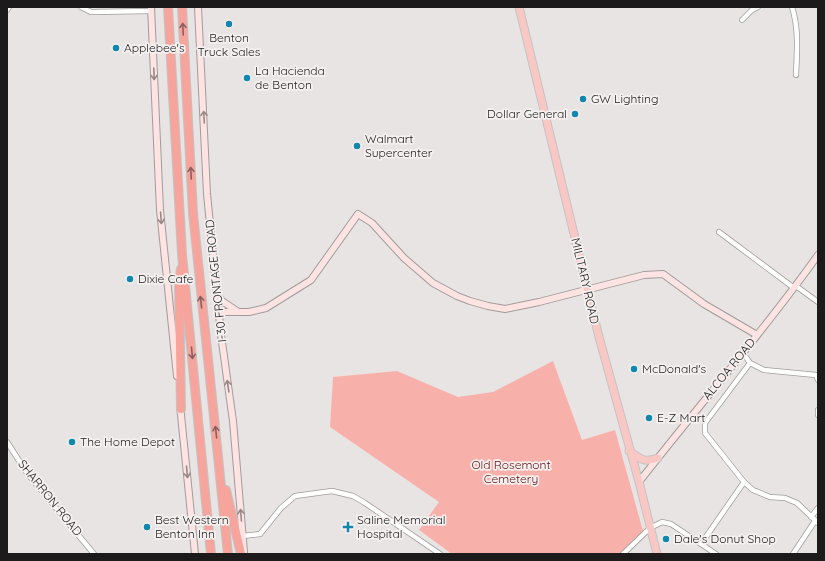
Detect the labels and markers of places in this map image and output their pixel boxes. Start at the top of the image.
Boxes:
marker: Benton Truck Sales [224,19,234,29]
place label: Benton Truck Sales [198,30,261,59]
place label: Applebee's [124,40,185,55]
marker: Applebee's [111,43,121,53]
place label: La Hacienda de Benton [255,63,325,92]
marker: La Hacienda de Benton [242,73,252,83]
place label: GW Lighting [591,91,658,106]
marker: GW Lighting [578,94,588,104]
place label: Dollar General [487,106,567,121]
marker: Dollar General [570,109,580,119]
place label: Walmart Supercenter [365,131,433,160]
marker: Walmart Supercenter [352,141,362,151]
place label: Dixie Cafe [138,271,194,286]
marker: Dixie Cafe [125,274,135,284]
place label: McDonald's [642,361,707,376]
marker: McDonald's [629,364,639,374]
place label: E-Z Mart [657,410,705,425]
marker: E-Z Mart [644,413,654,423]
place label: The Home Depot [80,434,175,449]
marker: The Home Depot [67,437,77,447]
place label: Best Western Benton Inn [155,512,229,541]
place label: Saline Memorial Hospital [357,512,445,541]
marker: Saline Memorial Hospital [342,521,354,533]
marker: Best Western Benton Inn [142,522,152,532]
place label: Dale's Donut Shop [674,531,776,546]
marker: Dale's Donut Shop [661,534,671,544]

